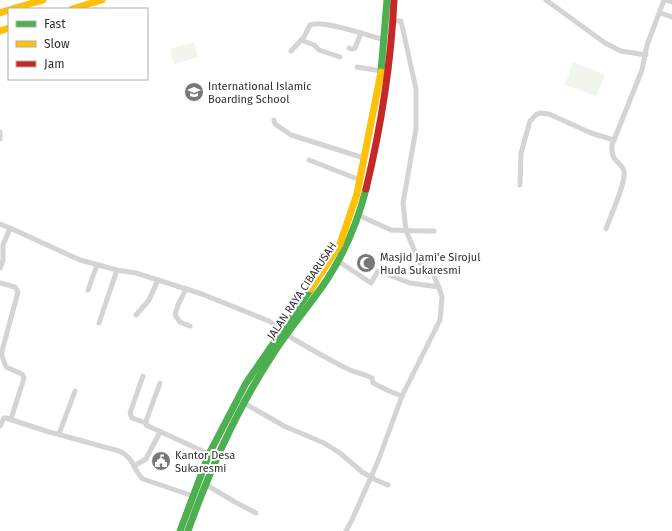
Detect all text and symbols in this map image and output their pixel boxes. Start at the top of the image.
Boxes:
legend [8,8,148,80]
text: Fast [44,17,66,31]
text: Slow [44,37,70,51]
text: Jam [44,57,64,71]
place label: International Islamic Boarding School [208,80,311,106]
school or university icon: International Islamic Boarding School [183,81,205,103]
street label: JALAN RAYA CIBARUSAH [264,240,340,342]
place label: Masjid Jami'e Sirojul Huda Sukaresmi [380,251,480,277]
mosque icon: Masjid Jami'e Sirojul Huda Sukaresmi [355,252,377,274]
place label: Kantor Desa Sukaresmi [175,449,235,475]
public building icon: Kantor Desa Sukaresmi [150,450,172,472]

